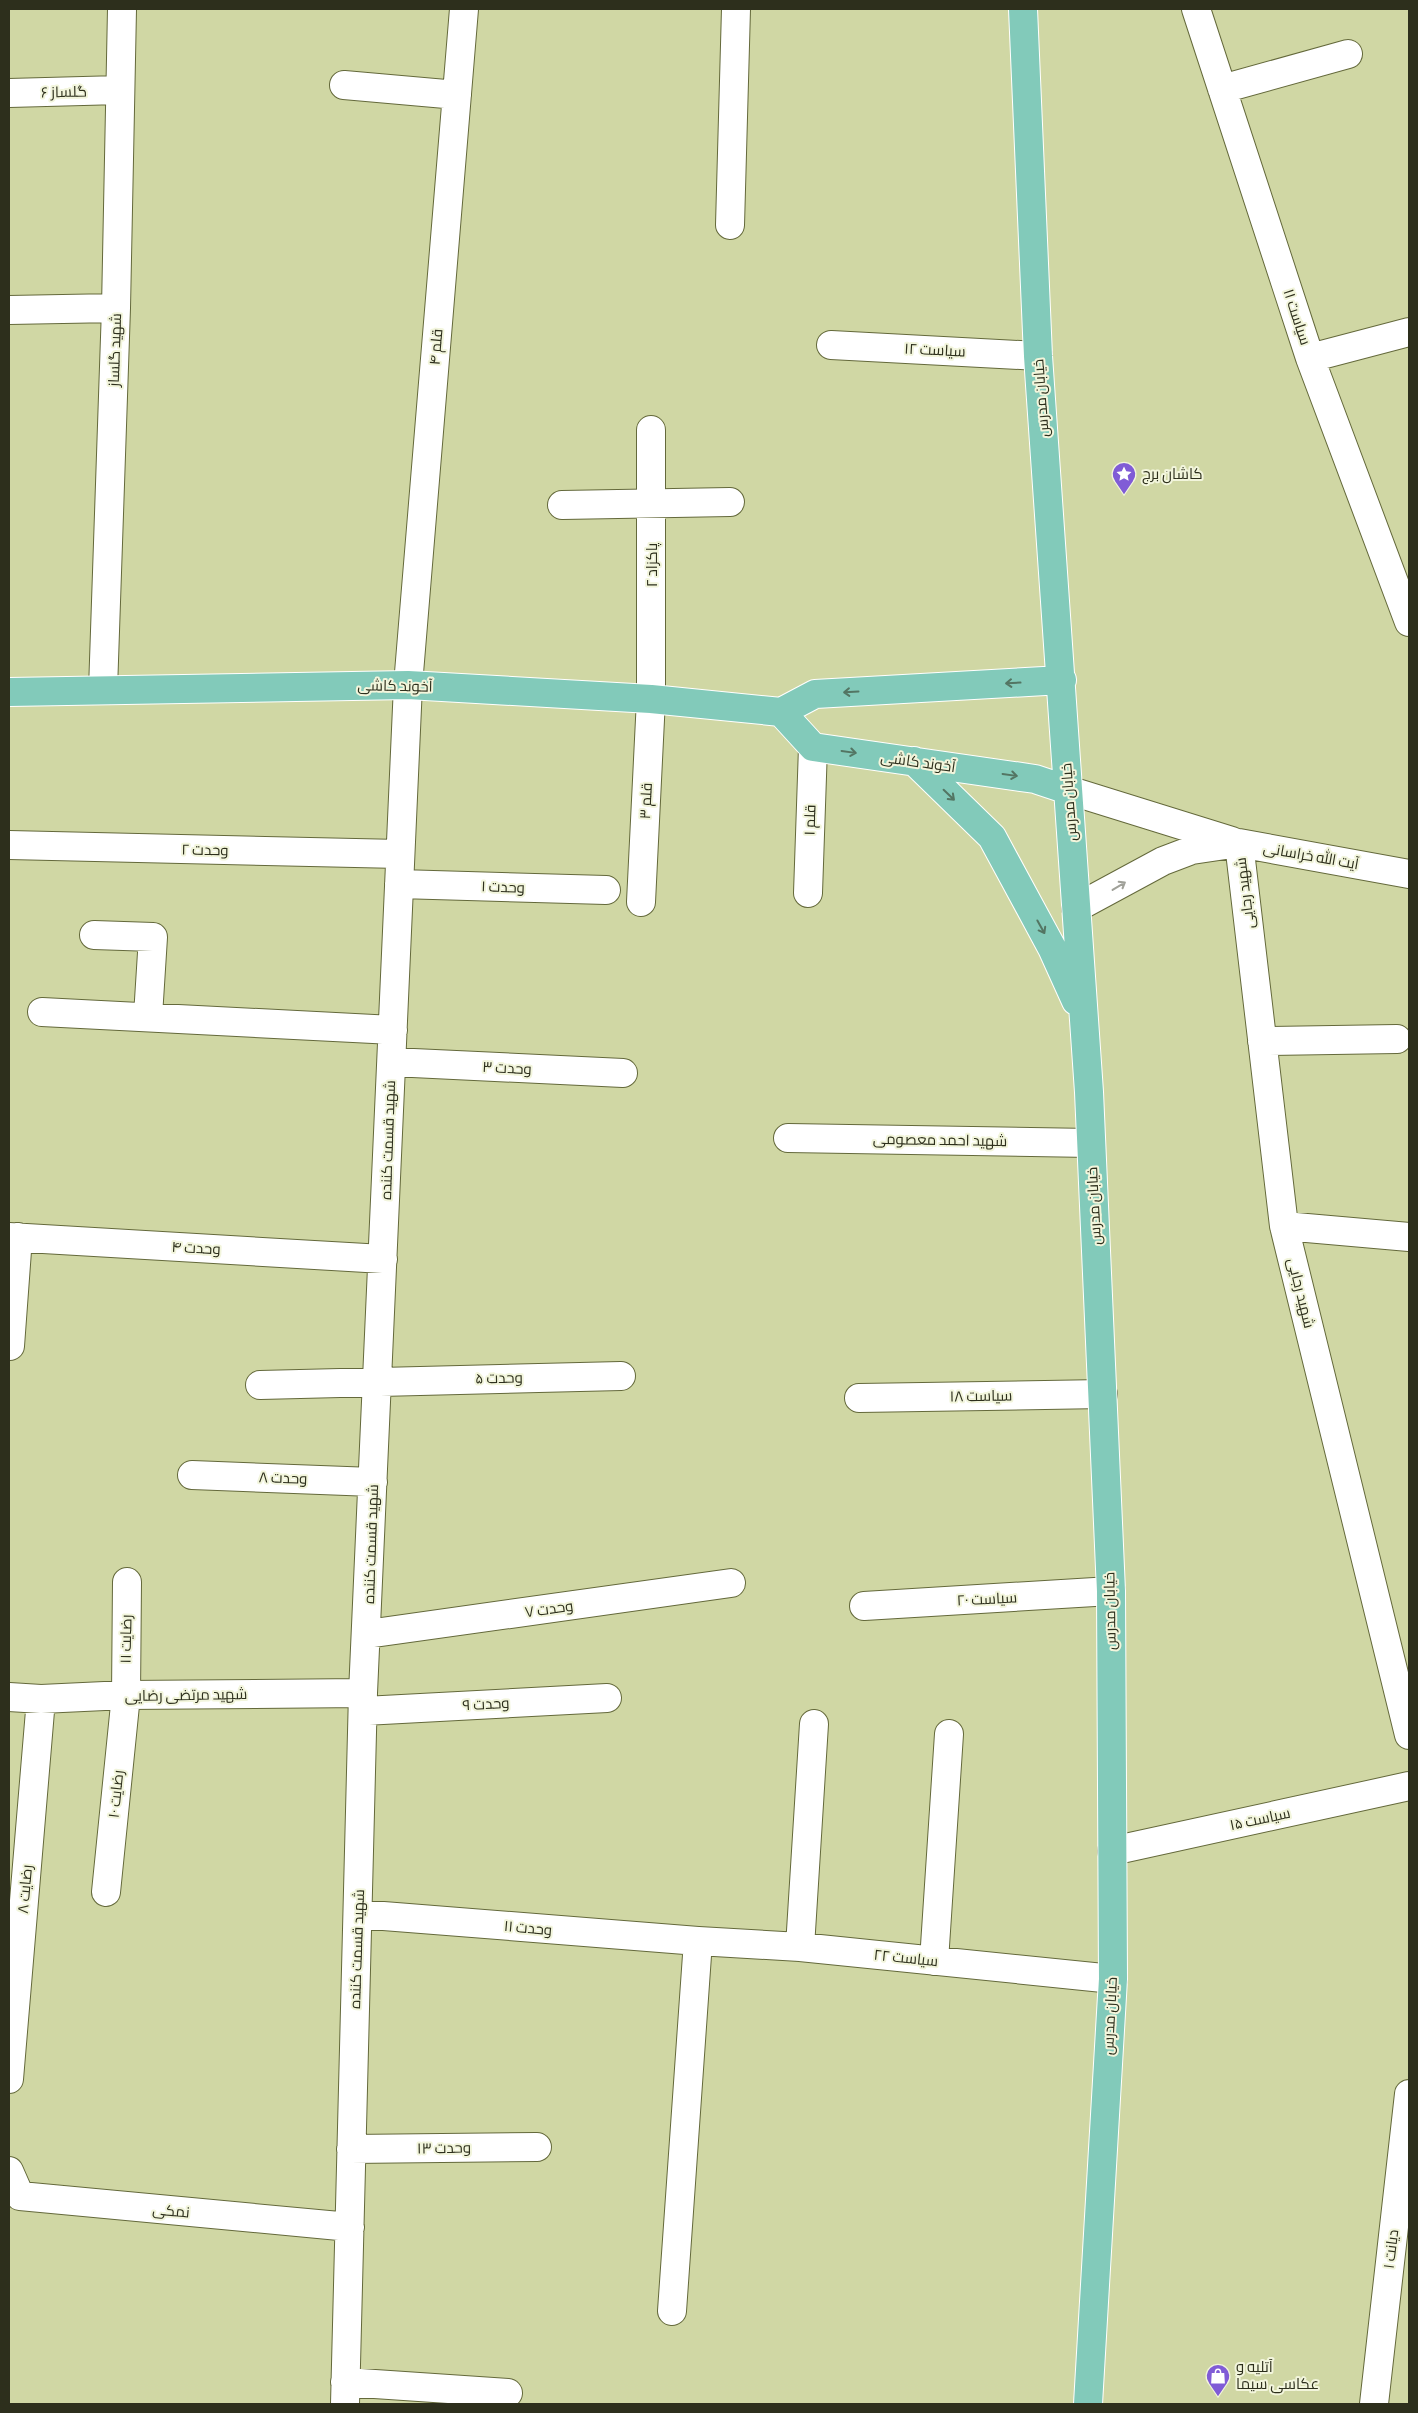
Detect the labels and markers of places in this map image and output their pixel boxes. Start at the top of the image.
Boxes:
place icon: کاشان برج [1111,461,1137,495]
place label: کاشان برج [1142,464,1203,485]
place label: آتلیه و عکاسی سیما [1236,2357,1319,2394]
shop icon: آتلیه و عکاسی سیما [1205,2363,1231,2397]

